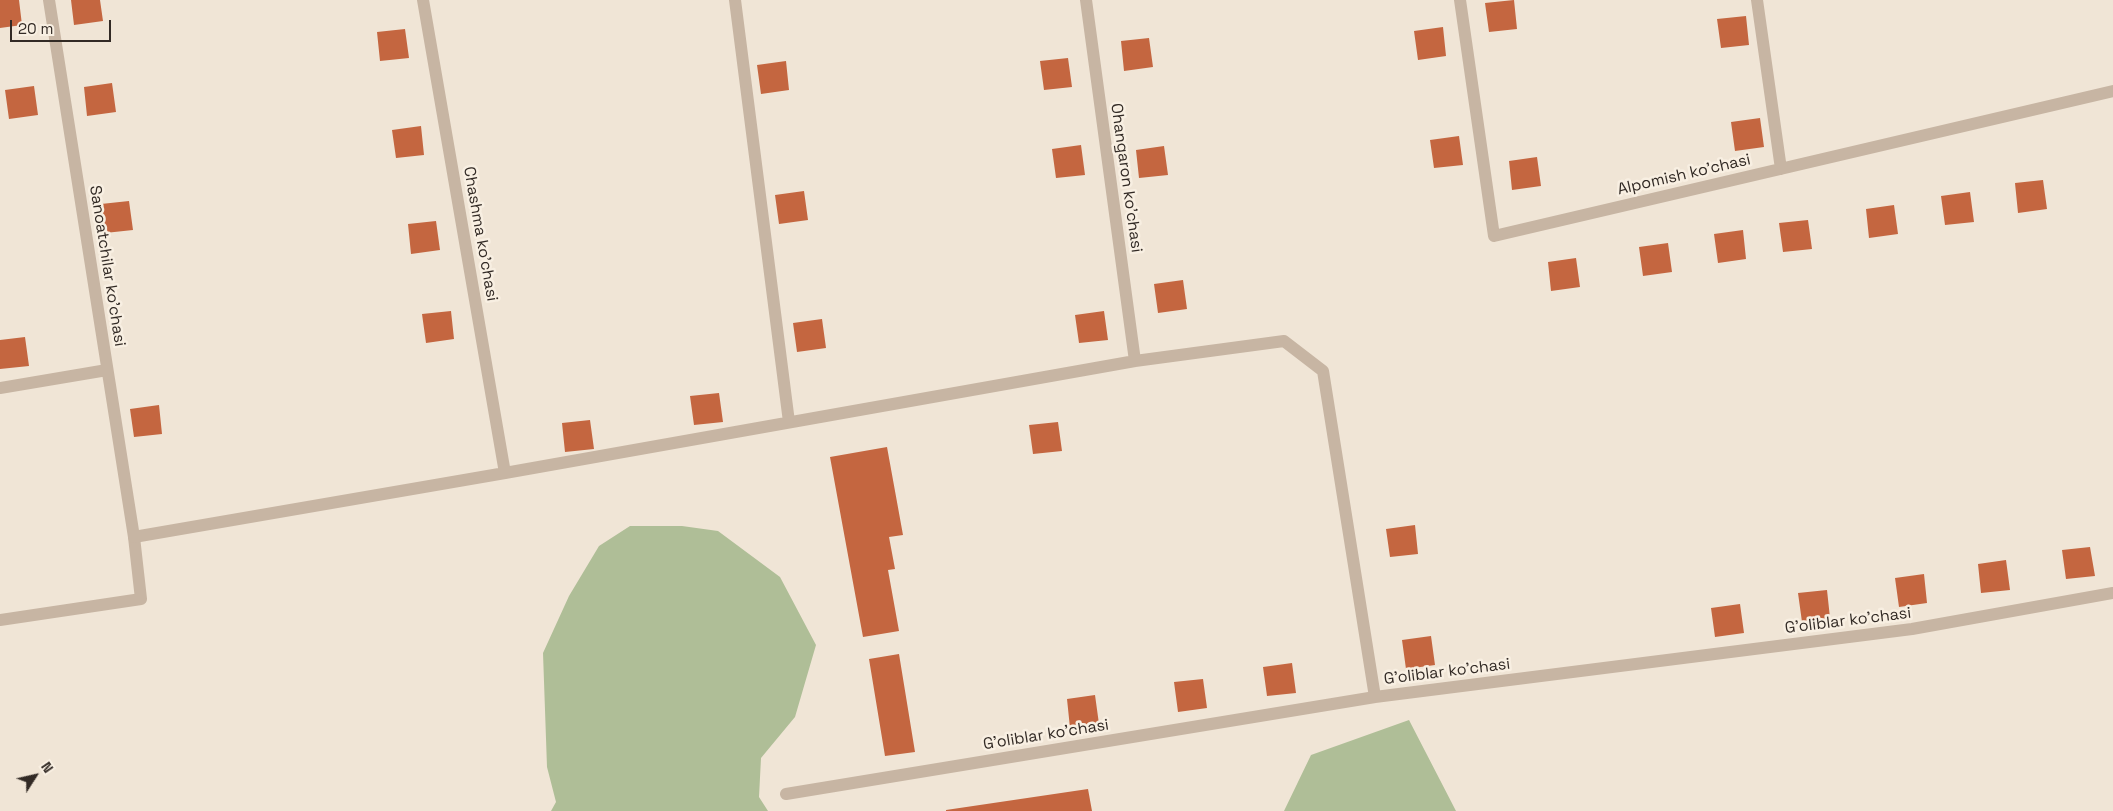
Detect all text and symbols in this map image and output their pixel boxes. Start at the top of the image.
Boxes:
scale bar [12,10,114,42]
text: 20 m [18,19,53,38]
street label: Ohangaron ko'chasi [1106,102,1146,254]
street label: Alpomish ko'chasi [1616,150,1752,200]
street label: Chashma ko'chasi [459,165,501,303]
street label: Sanoatchilar ko'chasi [85,184,129,348]
street label: G'oliblar ko'chasi [1784,604,1912,638]
street label: G'oliblar ko'chasi [1383,655,1511,689]
street label: G'oliblar ko'chasi [982,716,1110,754]
north arrow [10,751,60,801]
text: N [37,758,57,776]

